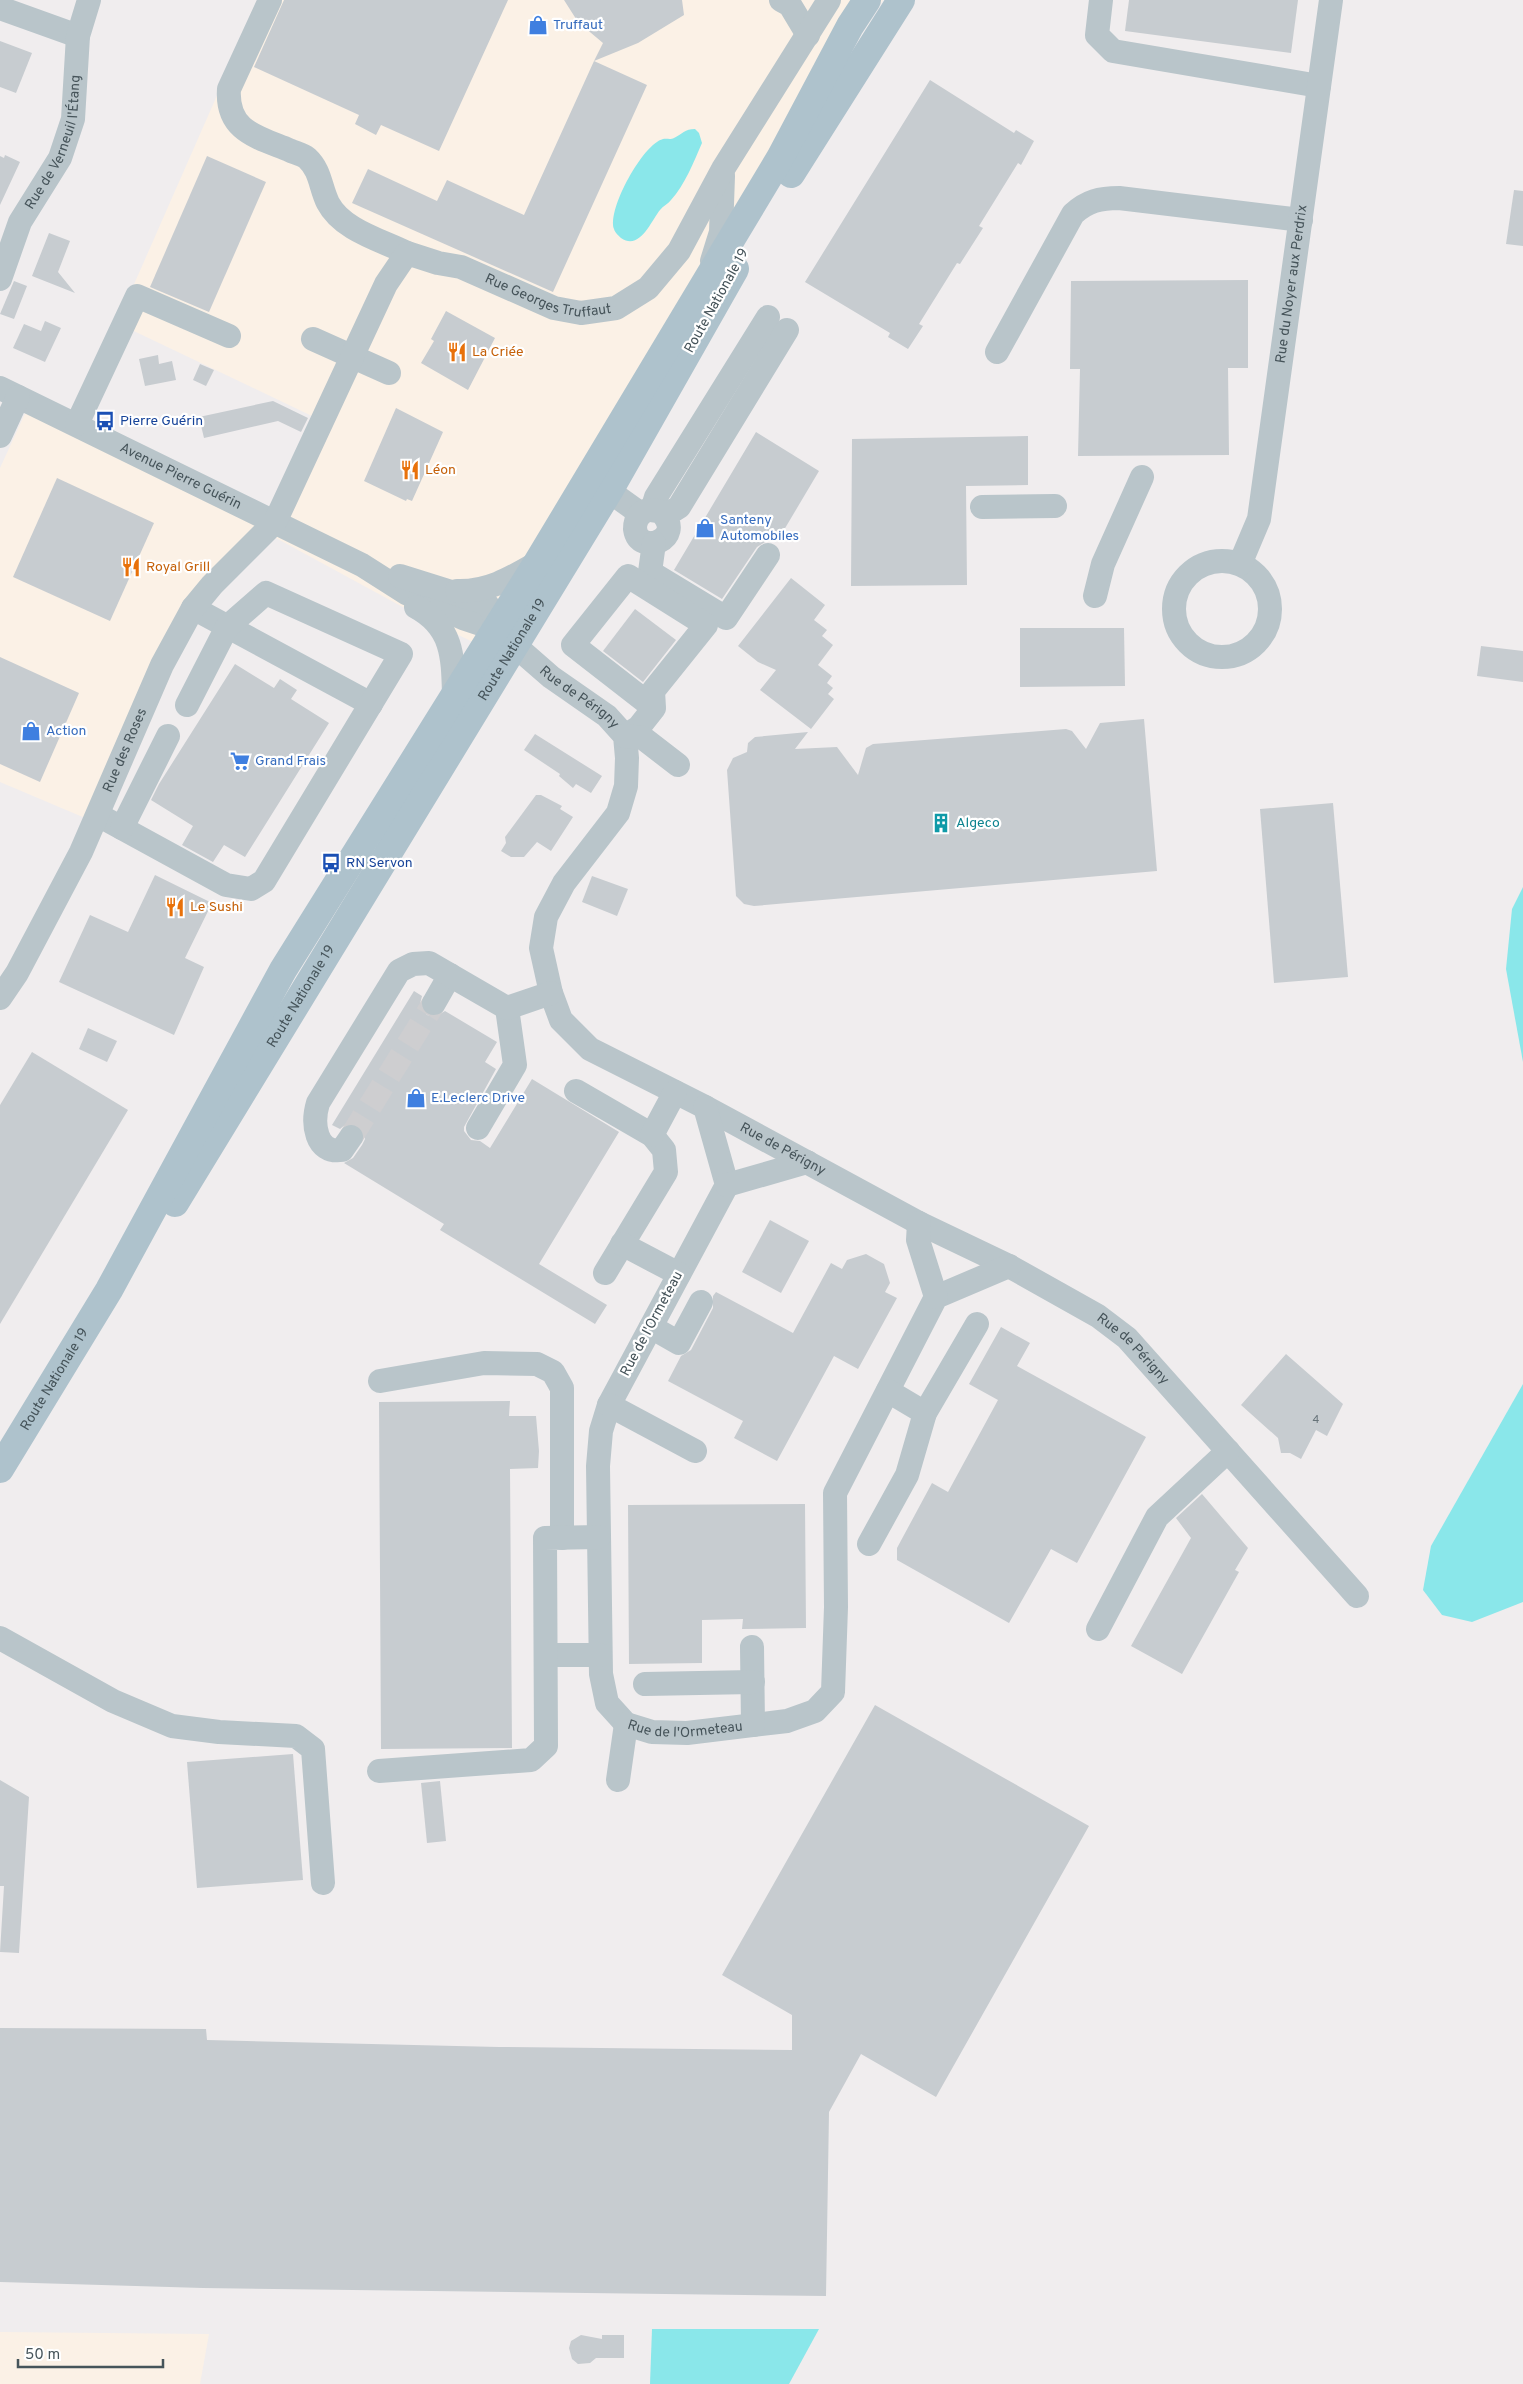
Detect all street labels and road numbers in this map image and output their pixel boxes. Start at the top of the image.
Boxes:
street label: Rue de Verneuil l'Étang [21,74,84,213]
street label: Rue du Noyer aux Perdrix [1272,204,1311,364]
street label: Route Nationale 19 [681,246,753,356]
street label: Rue Georges Truffaut [482,270,612,321]
street label: Avenue Pierre Guérin [117,439,244,513]
street label: Route Nationale 19 [475,595,550,704]
street label: Rue de Périgny [536,662,623,732]
street label: Rue des Roses [99,706,151,795]
street label: Route Nationale 19 [263,942,339,1051]
street label: Rue de Périgny [737,1119,829,1179]
street label: Rue de l'Ormeteau [617,1269,687,1379]
street label: Rue de Périgny [1093,1310,1173,1388]
street label: Route Nationale 19 [17,1325,92,1434]
street label: Rue de l'Ormeteau [625,1716,744,1742]

